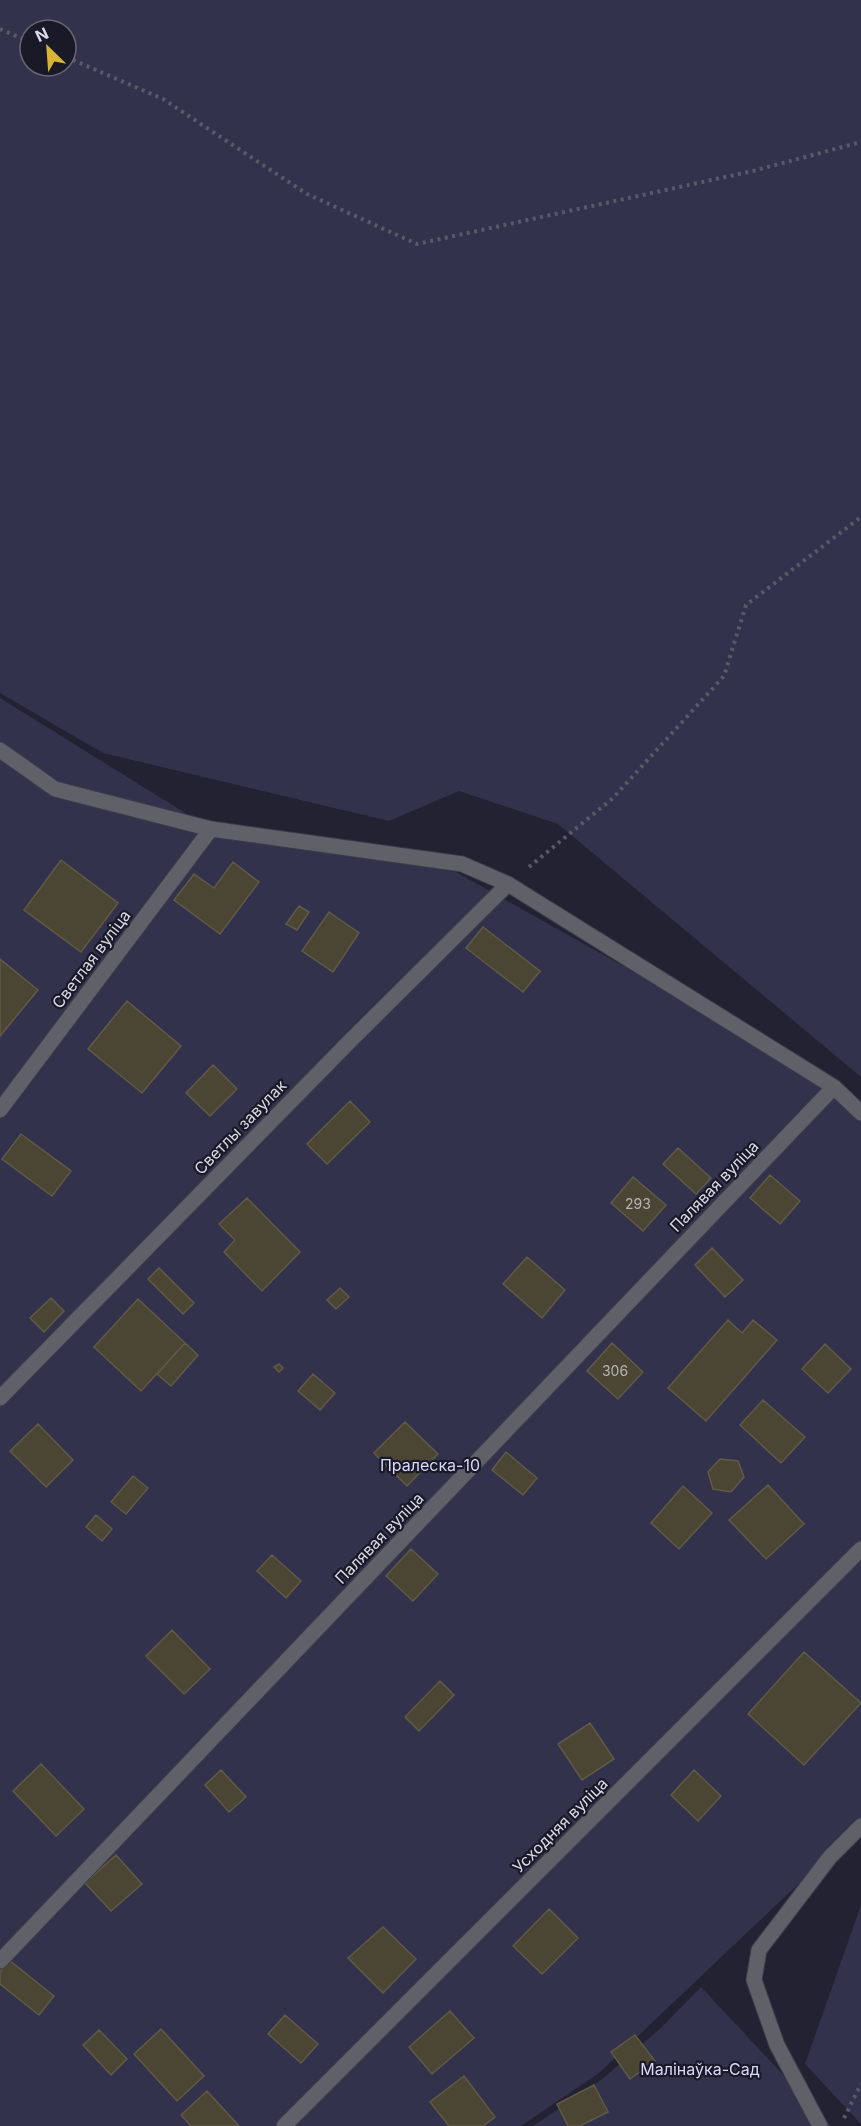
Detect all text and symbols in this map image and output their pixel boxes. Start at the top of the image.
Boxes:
north arrow [18,18,78,78]
text: N [32,23,51,46]
street label: Светлая вуліца [48,906,134,1012]
street label: Светлы завулак [190,1075,291,1179]
street label: Палявая вуліца [665,1136,763,1236]
house number: 293 [625,1195,651,1212]
house number: 306 [602,1362,628,1379]
park label: Пралеска-10 [380,1455,480,1475]
street label: Палявая вуліца [330,1488,428,1588]
street label: Усходняя вуліца [508,1773,612,1877]
park label: Малінаўка-Сад [640,2059,760,2079]

